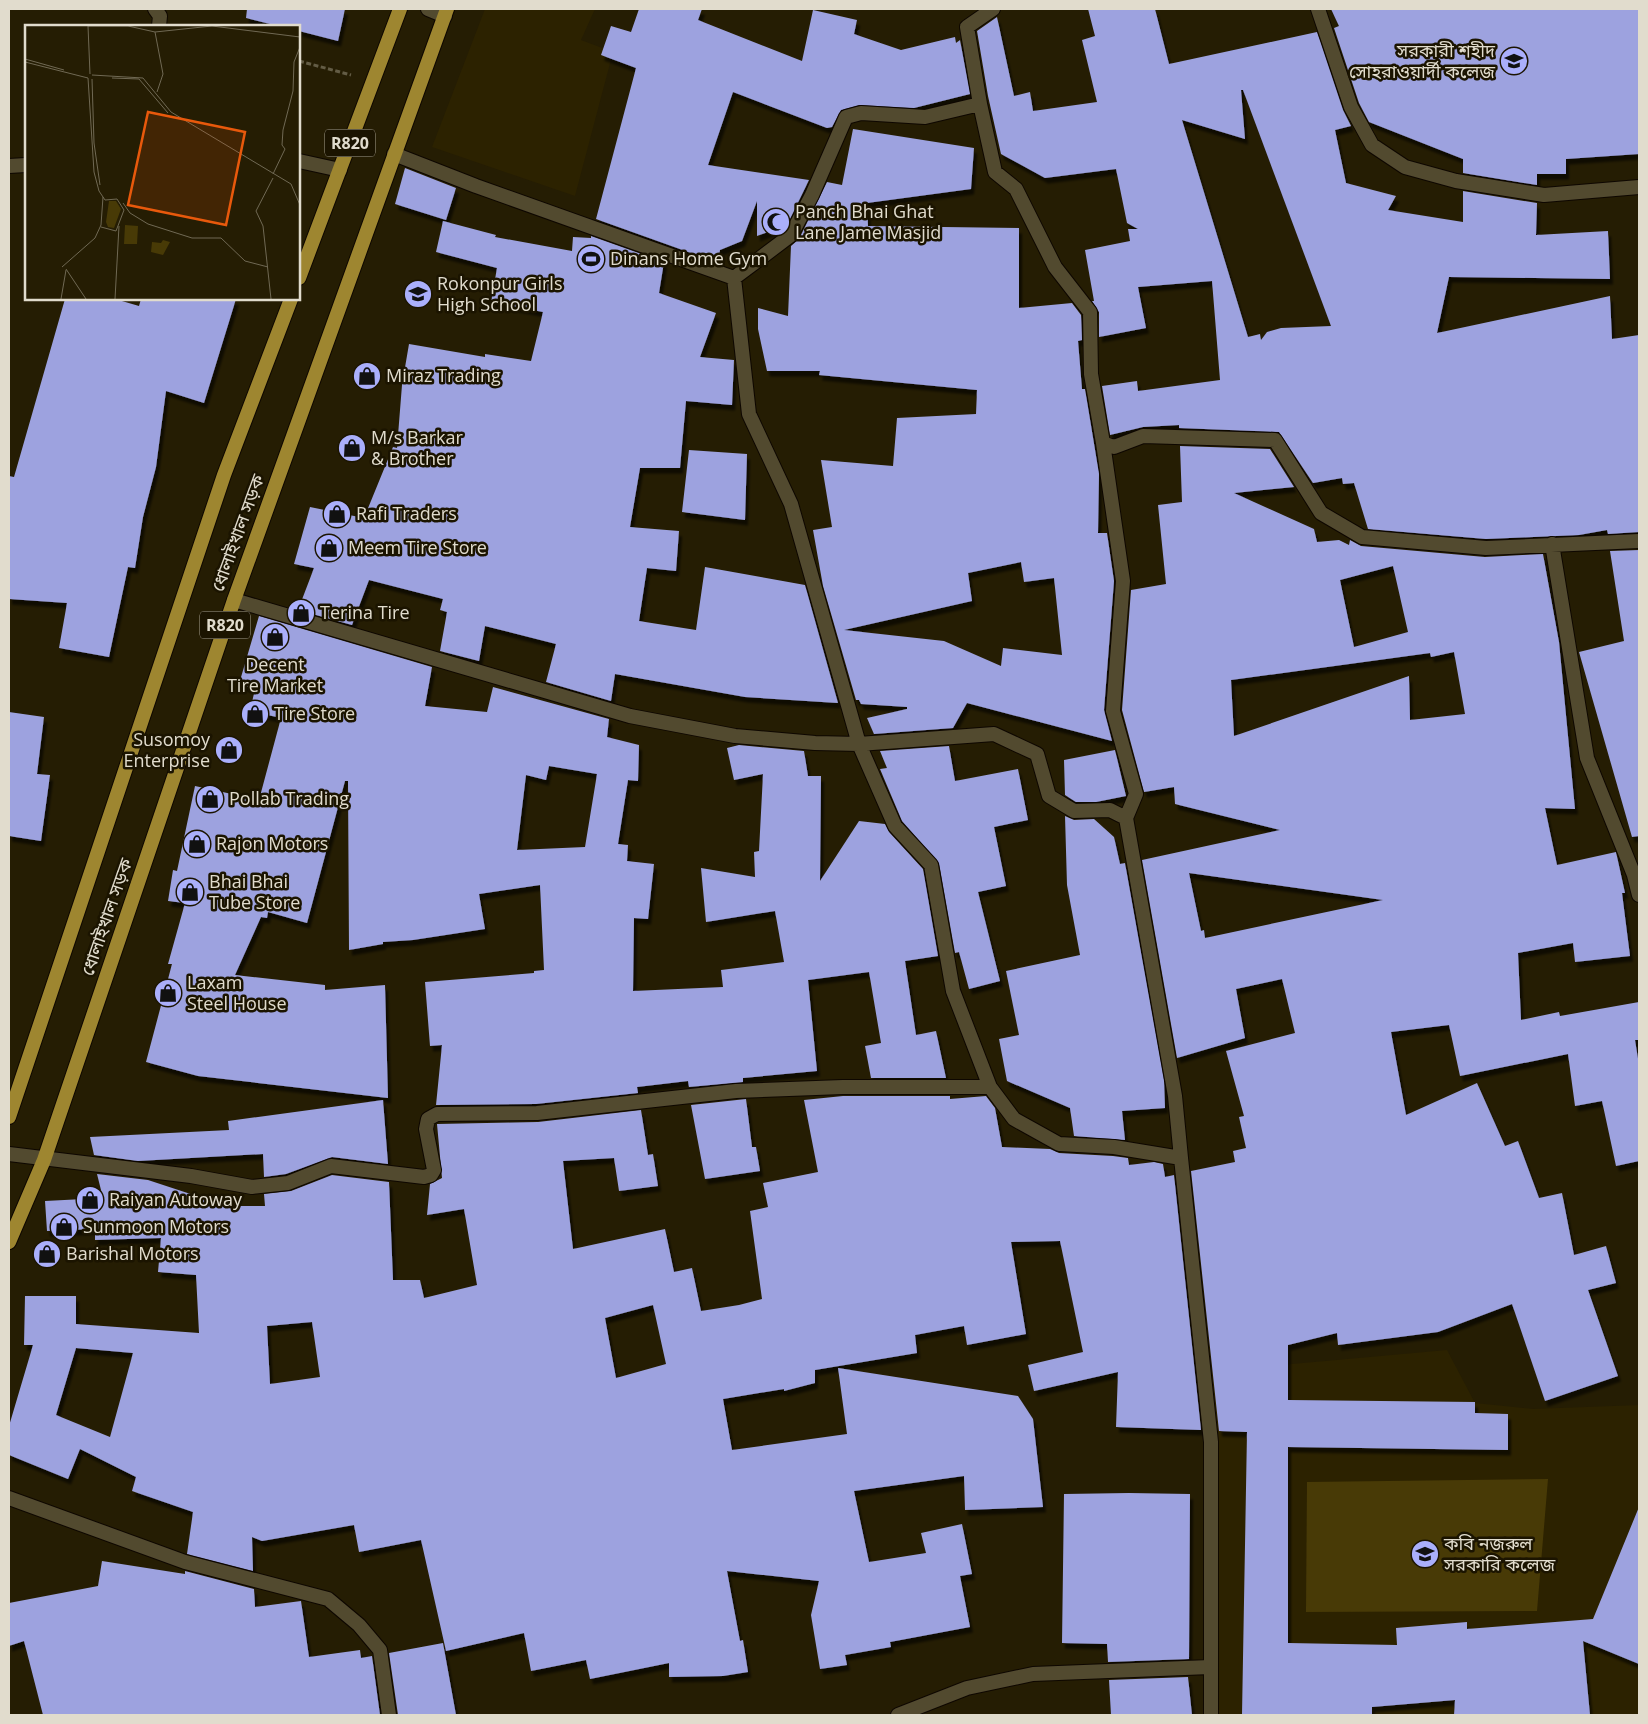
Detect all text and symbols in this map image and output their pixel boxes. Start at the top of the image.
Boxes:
inset map [25,25,300,300]
place label: সরকারী শহীদ সোহরাওয়ার্দী কলেজ [1349,38,1496,83]
school or university icon: সরকারী শহীদ সোহরাওয়ার্দী কলেজ [1499,46,1529,76]
road number: R820 [325,130,375,156]
place label: Panch Bhai Ghat Lane Jame Masjid [795,199,941,244]
mosque icon: Panch Bhai Ghat Lane Jame Masjid [761,207,791,237]
sports icon: Dinans Home Gym [576,244,606,274]
place label: Dinans Home Gym [610,246,767,270]
place label: Rokonpur Girls High School [437,271,562,316]
school or university icon: Rokonpur Girls High School [403,279,433,309]
shop icon: Miraz Trading [352,361,382,391]
place label: Miraz Trading [386,363,501,387]
place label: M/s Barkar & Brother [371,425,463,470]
shop icon: M/s Barkar & Brother [337,433,367,463]
street label: ধোলাইখাল সড়ক [205,470,269,594]
shop icon: Rafi Traders [322,499,352,529]
place label: Rafi Traders [356,501,457,525]
shop icon: Meem Tire Store [314,533,344,563]
place label: Meem Tire Store [348,535,487,559]
shop icon: Terina Tire [286,598,316,628]
place label: Terina Tire [320,600,410,624]
road number: R820 [200,612,250,638]
shop icon: Decent Tire Market [260,622,290,652]
place label: Decent Tire Market [227,652,323,697]
shop icon: Tire Store [240,699,270,729]
place label: Tire Store [274,701,355,725]
place label: Susomoy Enterprise [123,727,211,772]
shop icon: Susomoy Enterprise [214,735,244,765]
shop icon: Pollab Trading [195,784,225,814]
place label: Pollab Trading [229,786,349,810]
shop icon: Rajon Motors [182,829,212,859]
place label: Rajon Motors [216,831,328,855]
street label: ধোলাইখাল সড়ক [75,854,138,979]
place label: Bhai Bhai Tube Store [209,869,300,914]
shop icon: Bhai Bhai Tube Store [175,877,205,907]
place label: Laxam Steel House [187,970,287,1015]
shop icon: Laxam Steel House [153,978,183,1008]
shop icon: Raiyan Autoway [75,1185,105,1215]
place label: Raiyan Autoway [109,1187,243,1211]
shop icon: Sunmoon Motors [49,1212,79,1242]
place label: Sunmoon Motors [83,1214,229,1238]
shop icon: Barishal Motors [32,1239,62,1269]
place label: Barishal Motors [66,1241,199,1265]
place label: কবি নজরুল সরকারি কলেজ [1443,1531,1556,1576]
school or university icon: কবি নজরুল সরকারি কলেজ [1410,1539,1440,1569]

